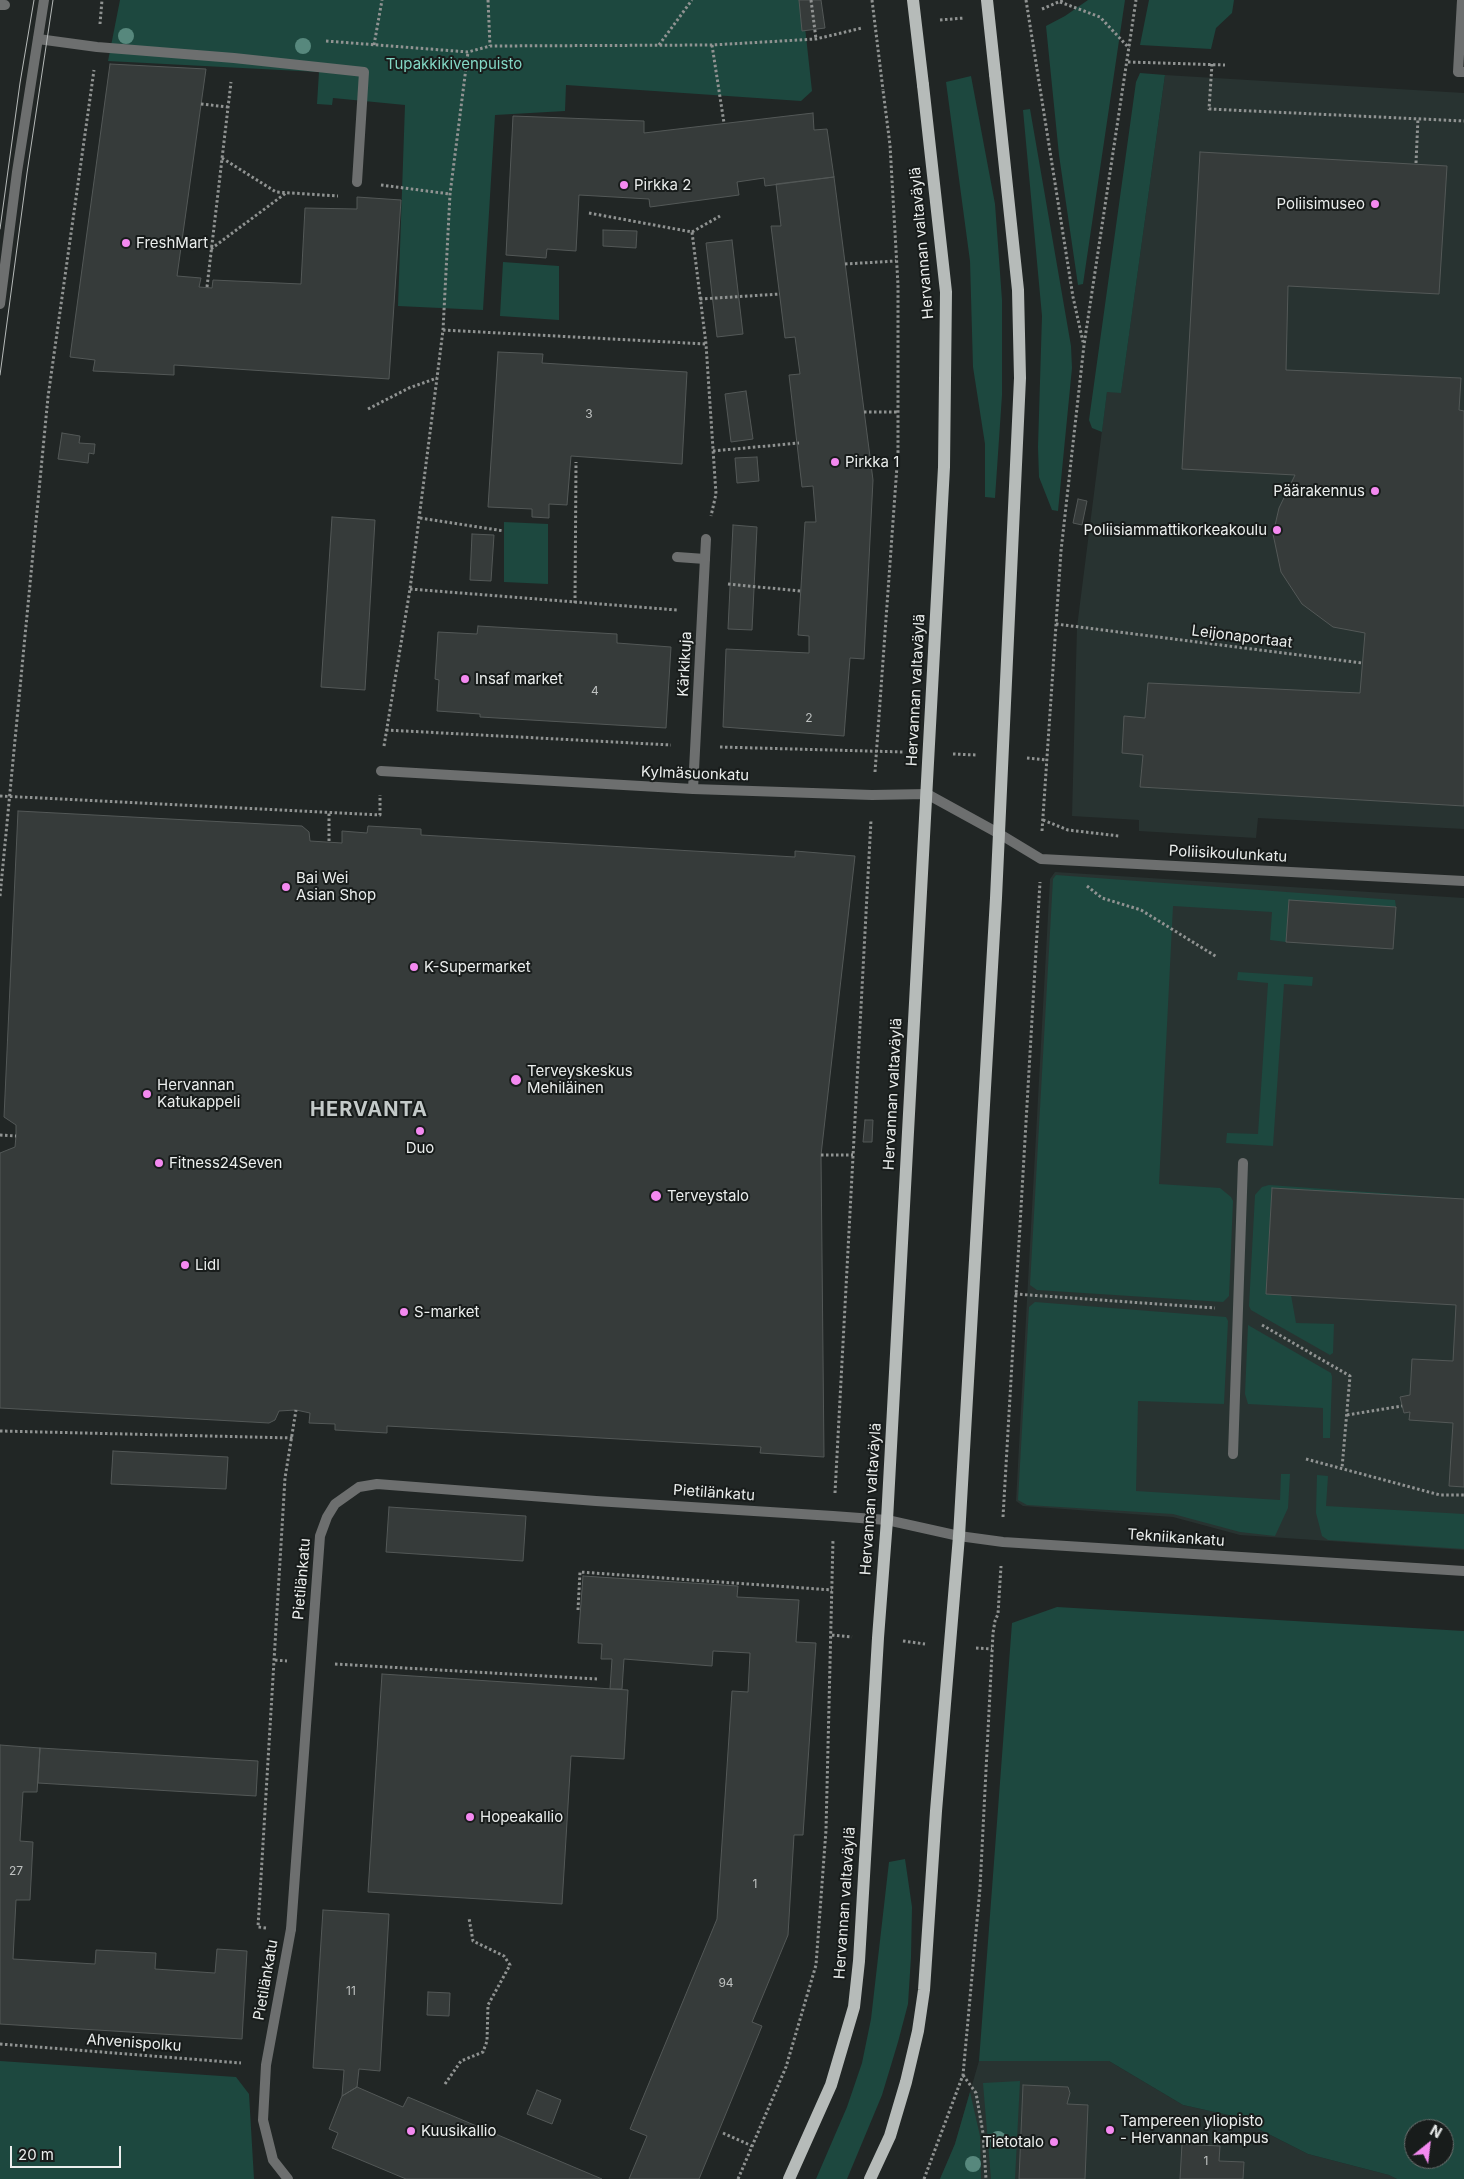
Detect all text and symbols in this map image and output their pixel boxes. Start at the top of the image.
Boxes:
park label: Tupakkikivenpuisto [386,55,522,73]
street label: Hervannan valtaväylä [906,166,938,320]
place label: Pirkka 2 [634,176,691,194]
marker: Pirkka 2 [618,179,630,191]
place label: Poliisimuseo [1276,195,1365,213]
marker: Poliisimuseo [1369,198,1381,210]
place label: FreshMart [136,234,208,252]
marker: FreshMart [120,237,132,249]
house number: 3 [585,407,593,421]
place label: Pirkka 1 [845,453,899,471]
marker: Pirkka 1 [829,456,841,468]
place label: Päärakennus [1273,482,1365,500]
marker: Päärakennus [1369,485,1381,497]
place label: Poliisiammattikorkeakoulu [1084,521,1267,539]
marker: Poliisiammattikorkeakoulu [1271,524,1283,536]
street label: Hervannan valtaväylä [903,613,929,767]
street label: Leijonaportaat [1190,622,1294,652]
street label: Kärkikuja [674,631,696,697]
place label: Insaf market [475,670,563,688]
marker: Insaf market [459,673,471,685]
house number: 4 [591,684,599,698]
house number: 2 [805,711,813,725]
street label: Kylmäsuonkatu [641,763,749,785]
street label: Poliisikoulunkatu [1168,842,1288,866]
place label: Bai Wei Asian Shop [296,869,376,904]
marker: Bai Wei Asian Shop [280,881,292,893]
place label: K-Supermarket [424,958,531,976]
marker: K-Supermarket [408,961,420,973]
street label: Hervannan valtaväylä [880,1017,906,1171]
place label: Terveyskeskus Mehiläinen [527,1062,633,1097]
marker: Terveyskeskus Mehiläinen [509,1073,523,1087]
place label: Hervannan Katukappeli [157,1076,240,1111]
marker: Hervannan Katukappeli [141,1088,153,1100]
district label: HERVANTA [309,1098,429,1122]
marker: Duo [414,1125,426,1137]
place label: Duo [406,1139,434,1157]
place label: Fitness24Seven [169,1154,282,1172]
marker: Fitness24Seven [153,1157,165,1169]
place label: Terveystalo [667,1187,749,1205]
marker: Terveystalo [649,1189,663,1203]
place label: Lidl [195,1256,220,1274]
marker: Lidl [179,1259,191,1271]
place label: S-market [414,1303,480,1321]
marker: S-market [398,1306,410,1318]
street label: Hervannan valtaväylä [857,1422,885,1576]
street label: Pietilänkatu [673,1481,755,1505]
street label: Tekniikankatu [1127,1526,1225,1550]
street label: Pietilänkatu [289,1537,315,1621]
place label: Hopeakallio [480,1808,563,1826]
marker: Hopeakallio [464,1811,476,1823]
street label: Hervannan valtaväylä [831,1826,859,1980]
house number: 27 [9,1864,23,1878]
house number: 1 [753,1877,757,1891]
street label: Pietilänkatu [250,1938,282,2022]
house number: 94 [718,1976,734,1990]
house number: 11 [346,1984,356,1998]
street label: Ahvenispolku [86,2031,182,2055]
place label: Tampereen yliopisto - Hervannan kampus [1120,2112,1269,2147]
north arrow [1404,2119,1454,2169]
text: N [1427,2121,1445,2141]
place label: Kuusikallio [421,2122,496,2140]
marker: Tampereen yliopisto - Hervannan kampus [1104,2124,1116,2136]
marker: Kuusikallio [405,2125,417,2137]
place label: Tietotalo [982,2133,1044,2151]
scale bar [12,2136,124,2168]
marker: Tietotalo [1048,2136,1060,2148]
text: 20 m [18,2145,54,2164]
house number: 1 [1204,2154,1208,2168]

